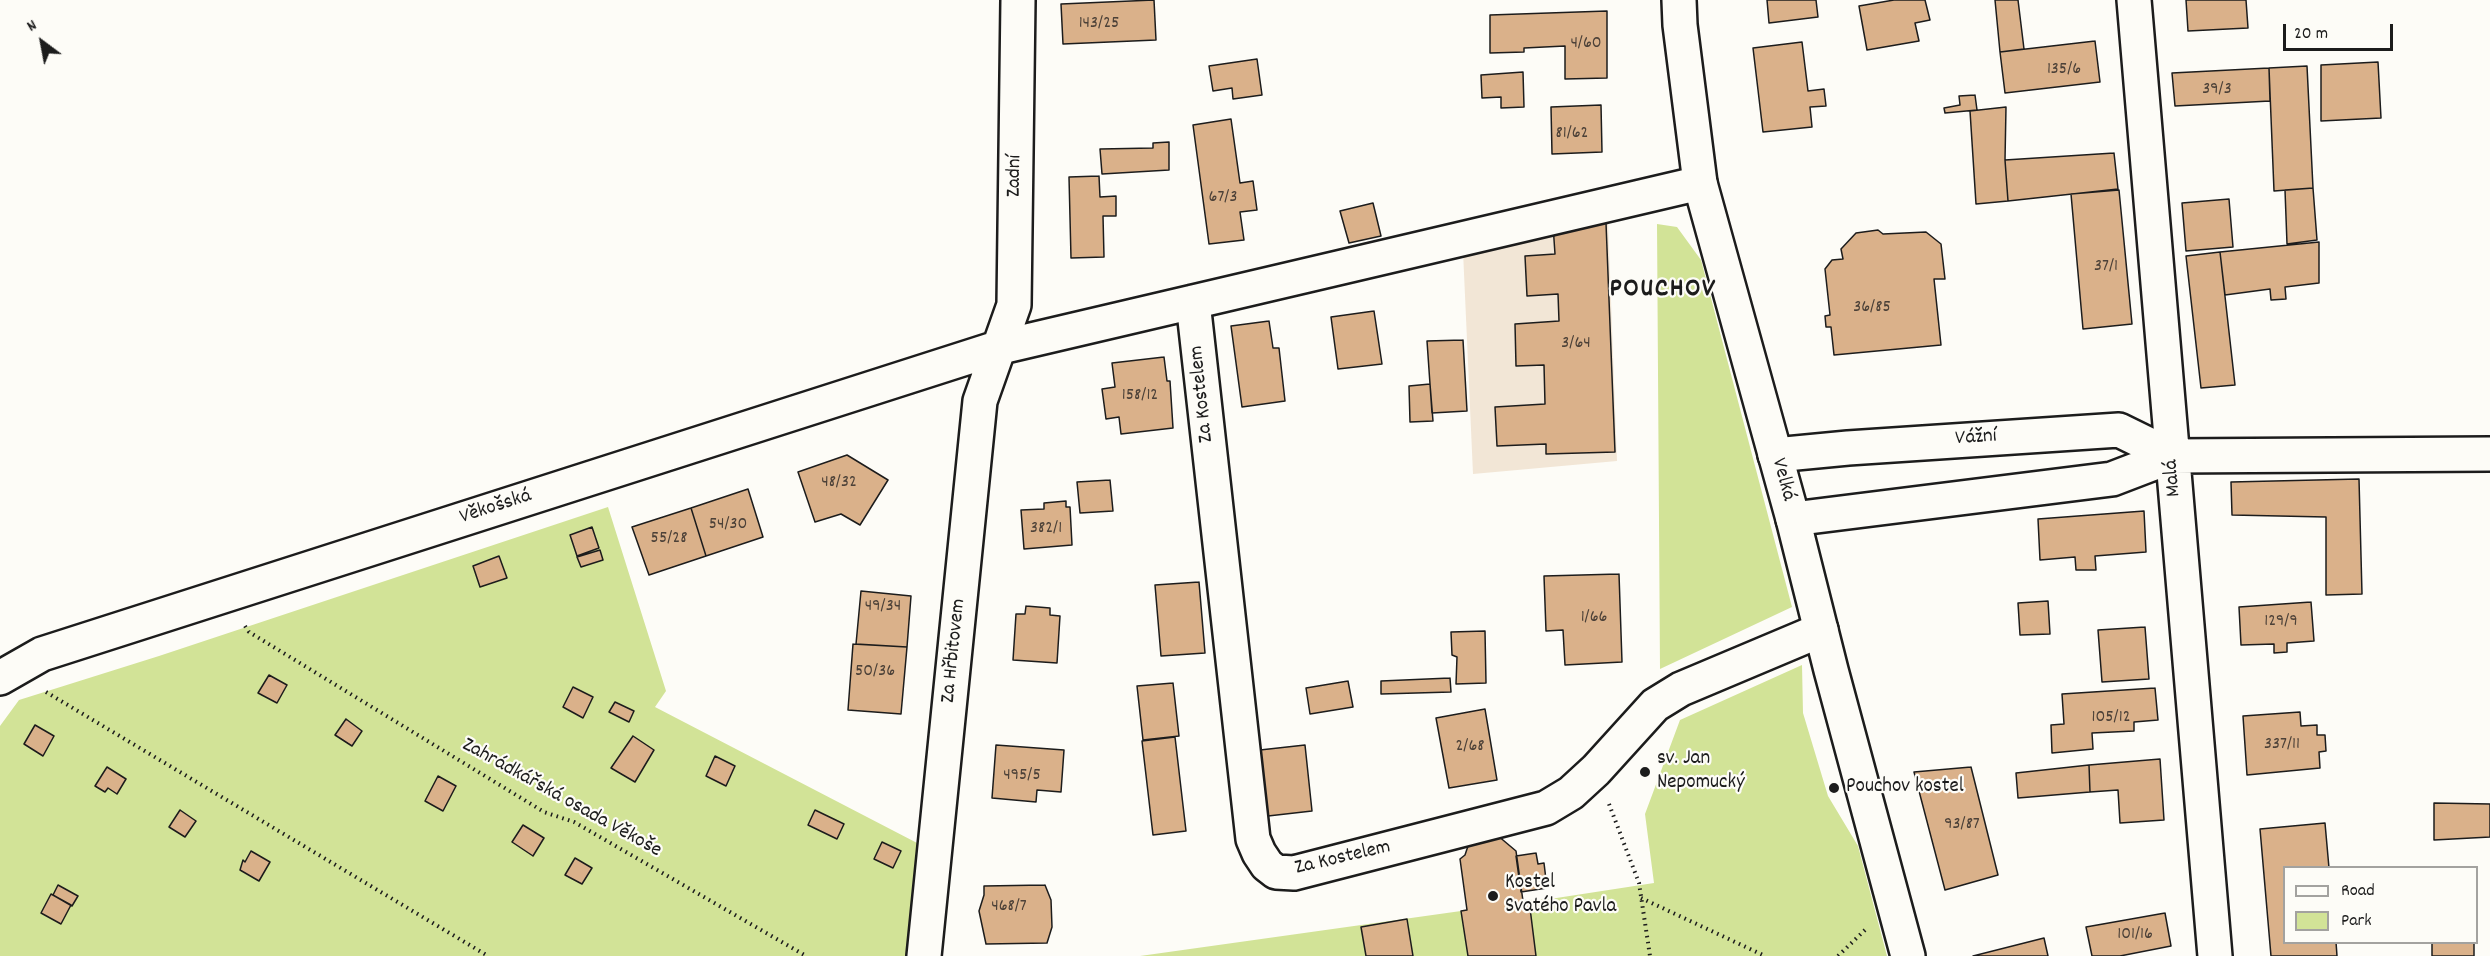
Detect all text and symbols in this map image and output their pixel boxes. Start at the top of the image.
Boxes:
north arrow [12,12,72,72]
scale bar [2286,12,2396,50]
text: N [23,14,42,38]
house number: 143/25 [1079,14,1119,36]
text: 20 m [2294,22,2328,47]
house number: 4/60 [1570,34,1602,56]
house number: 135/6 [2047,60,2081,82]
house number: 39/3 [2202,80,2232,102]
house number: 81/62 [1556,124,1588,146]
street label: Zadní [1003,155,1029,197]
house number: 67/3 [1209,188,1237,210]
house number: 37/1 [2094,257,2118,279]
district label: POUCHOV [1610,275,1716,307]
house number: 36/85 [1853,298,1891,320]
house number: 3/64 [1561,334,1591,356]
street label: Za Kostelem [1185,344,1221,444]
house number: 158/12 [1122,386,1158,408]
street label: Vážní [1954,425,1998,453]
street label: Velká [1764,456,1800,504]
street label: Malá [2160,458,2188,498]
house number: 48/32 [821,473,857,495]
street label: Věkošská [457,485,535,531]
house number: 54/30 [709,515,747,537]
house number: 382/1 [1030,519,1062,541]
house number: 55/28 [651,529,687,551]
house number: 49/34 [865,597,901,619]
street label: Za Hřbitovem [937,598,973,704]
house number: 1/66 [1581,608,1607,630]
house number: 129/9 [2264,612,2298,634]
house number: 50/36 [855,662,895,684]
house number: 105/12 [2091,708,2131,730]
street label: Zahrádkářská osada Věkoše [457,734,665,864]
house number: 337/11 [2264,735,2300,757]
house number: 2/68 [1455,737,1485,759]
place label: sv. Jan Nepomucký [1657,747,1745,797]
marker: sv. Jan Nepomucký [1638,765,1652,779]
house number: 495/5 [1003,766,1041,788]
place label: Pouchov kostel [1846,775,1964,801]
marker: Pouchov kostel [1827,781,1841,795]
house number: 93/87 [1944,815,1980,837]
street label: Za Kostelem [1293,836,1393,882]
legend [2283,866,2478,944]
place label: Kostel Svatého Pavla [1505,871,1616,921]
text: Road [2341,879,2375,904]
marker: Kostel Svatého Pavla [1486,889,1500,903]
house number: 468/7 [991,897,1027,919]
text: Park [2341,909,2372,934]
house number: 101/16 [2117,925,2153,947]

